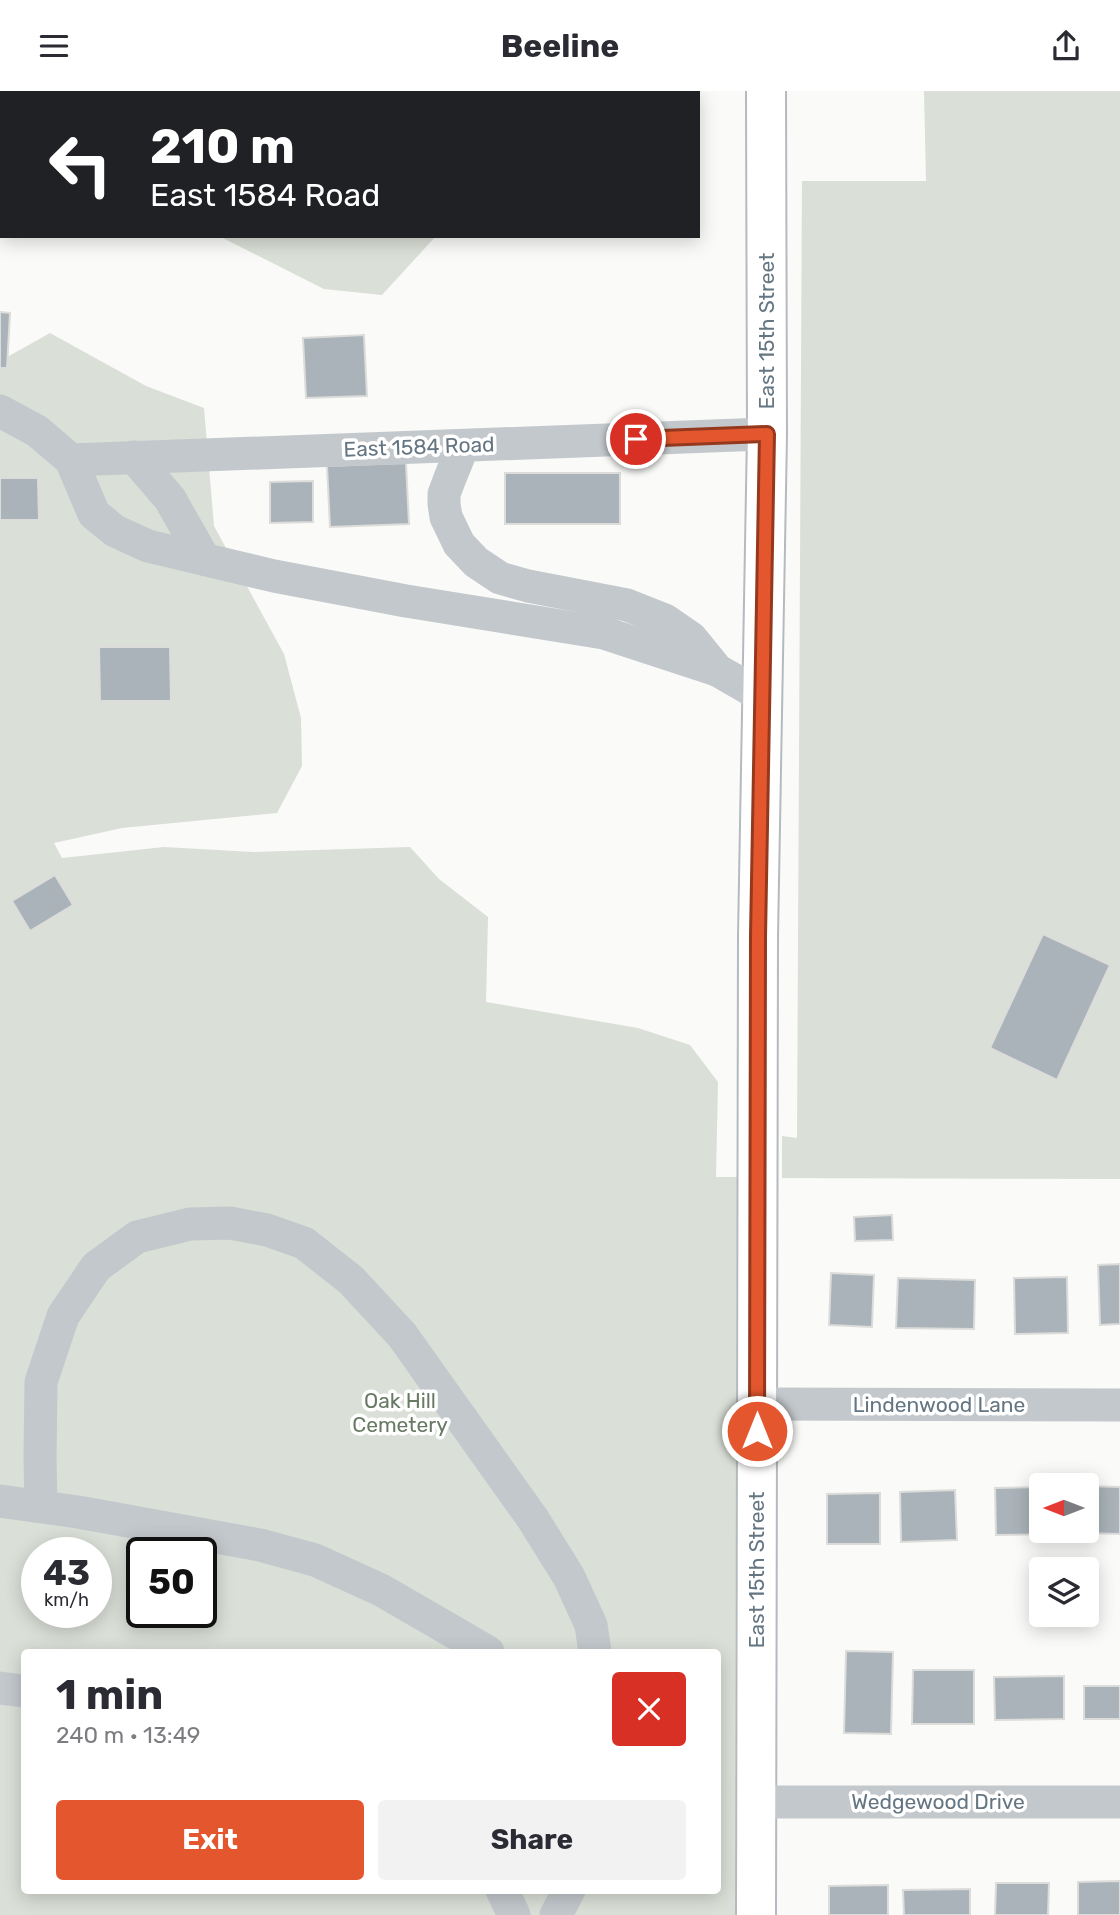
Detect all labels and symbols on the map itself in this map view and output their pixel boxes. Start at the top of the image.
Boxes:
street label: East 15th Street [754,253,779,409]
pin [606,409,666,469]
street label: East 1584 Road [343,431,495,462]
park label: Oak Hill Cemetery [352,1388,448,1437]
street label: Lindenwood Lane [853,1392,1025,1417]
position arrow [720,1394,794,1468]
north arrow [1029,1473,1099,1543]
street label: East 15th Street [744,1492,769,1648]
speed limit sign: 50 [126,1537,217,1628]
street label: Wedgewood Drive [851,1789,1025,1814]

